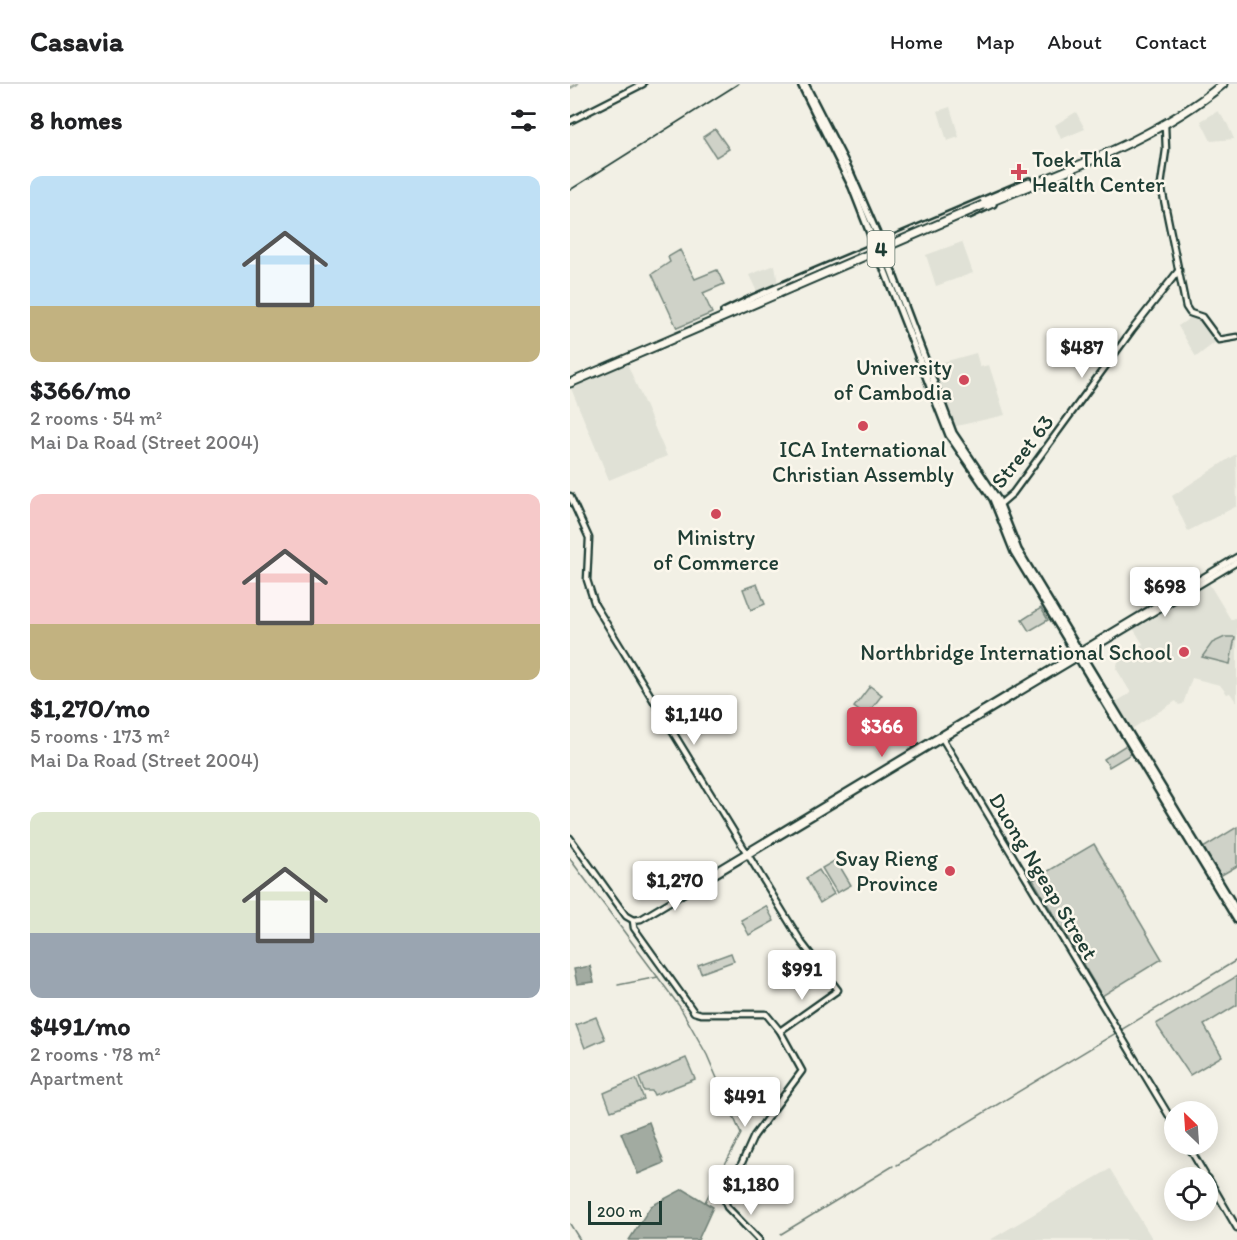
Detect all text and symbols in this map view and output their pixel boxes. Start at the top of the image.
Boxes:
text: Casavia [30,24,124,58]
text: Home [890,29,943,54]
text: Map [976,29,1015,54]
text: About [1048,29,1102,54]
text: Contact [1135,29,1207,54]
text: 8 homes [30,104,122,136]
icon: filters [507,104,540,137]
place label: Toek Thla Health Center [1032,146,1165,198]
marker: Toek Thla Health Center [1010,163,1028,181]
icon: home [231,215,339,323]
road number: 4 [868,231,894,267]
pin: $487 [1046,328,1118,379]
text: $487 [1060,335,1104,359]
place label: University of Cambodia [834,354,953,406]
marker: University of Cambodia [957,373,971,387]
text: $366/mo [30,374,131,406]
text: 2 rooms · 54 m² [30,406,162,430]
street label: Street 63 [985,409,1060,494]
marker: ICA International Christian Assembly [856,419,870,433]
text: Mai Da Road (Street 2004) [30,430,259,454]
place label: ICA International Christian Assembly [772,436,955,488]
marker: Ministry of Commerce [709,507,723,521]
place label: Ministry of Commerce [653,524,779,576]
icon: home [231,533,339,641]
pin: $698 [1129,567,1201,618]
text: $698 [1144,574,1186,598]
place label: Northbridge International School [860,639,1172,666]
marker: Northbridge International School [1177,645,1191,659]
text: $1,270/mo [30,692,150,724]
pin: $1,140 [645,695,743,746]
text: $1,140 [665,702,723,726]
pin: $366 [846,707,918,758]
text: $366 [861,714,903,738]
text: 5 rooms · 173 m² [30,724,170,748]
text: Mai Da Road (Street 2004) [30,748,259,772]
street label: Duong Ngeap Street [983,788,1104,965]
place label: Svay Rieng Province [835,845,939,897]
icon: home [231,851,339,959]
pin: $1,270 [626,861,724,912]
marker: Svay Rieng Province [943,864,957,878]
text: $1,270 [647,868,703,892]
pin: $991 [766,950,838,1001]
text: $991 [782,957,822,981]
text: $491/mo [30,1010,130,1042]
text: 2 rooms · 78 m² [30,1042,161,1066]
text: Apartment [30,1066,123,1090]
pin: $491 [709,1077,781,1128]
text: $491 [724,1084,766,1108]
north arrow [1164,1101,1218,1155]
map controls [1164,1101,1218,1221]
pin: $1,180 [702,1165,800,1216]
button: locate [1164,1167,1218,1221]
text: $1,180 [723,1172,779,1196]
scale bar [588,1198,662,1226]
text: 200 m [597,1202,642,1221]

